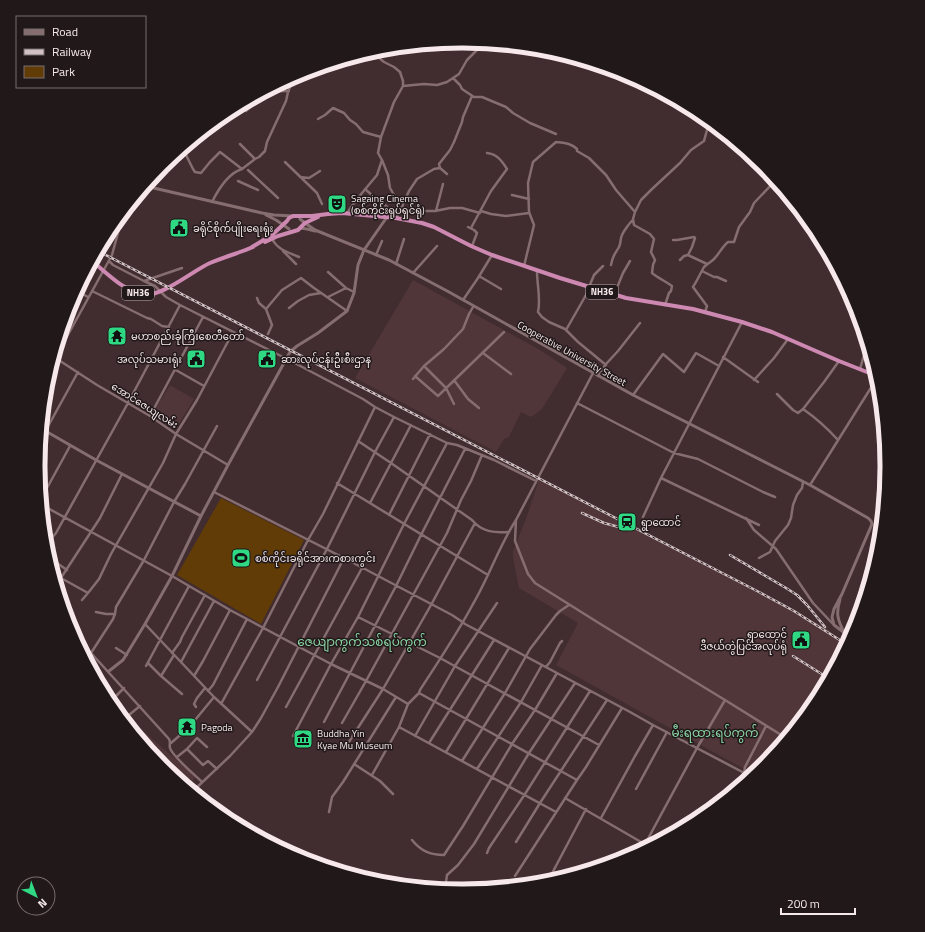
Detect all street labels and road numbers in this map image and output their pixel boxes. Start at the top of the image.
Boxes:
road number: NH36 [586,285,618,299]
road number: NH36 [122,286,154,300]
street label: Cooperative University Street [514,317,630,390]
street label: အောင်ဇေယျလမ်း [108,379,181,433]

